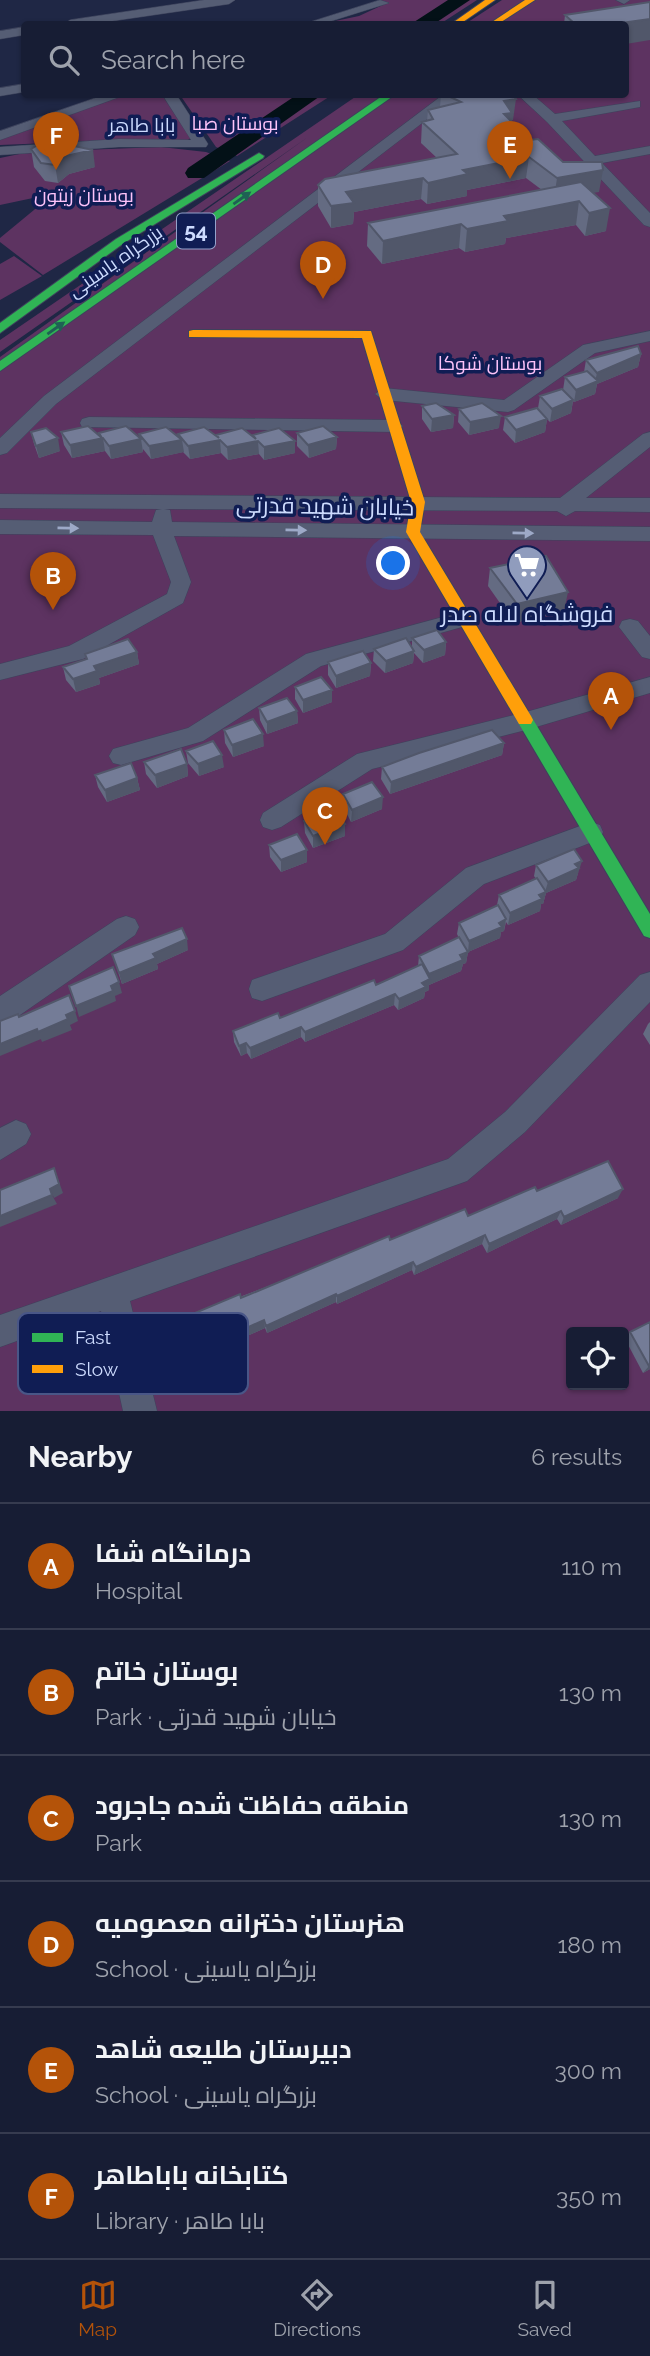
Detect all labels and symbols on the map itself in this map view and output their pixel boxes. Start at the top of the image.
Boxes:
pin: F [33,112,79,170]
park label: بوستان صبا [191,112,279,135]
street label: بابا طاهر [108,114,175,137]
pin: E [487,121,533,179]
park label: بوستان زیتون [34,184,134,207]
one-way arrow [233,191,251,205]
road number: 54 [177,214,215,248]
street label: بزرگراه یاسینی [64,221,167,302]
pin: D [300,241,346,299]
one-way arrow [47,321,65,335]
park label: بوستان شوکا [438,352,542,375]
street label: خیابان شهید قدرتی [236,490,414,522]
one-way arrow [57,522,79,534]
one-way arrow [285,525,307,536]
one-way arrow [512,527,534,539]
supermarket icon: فروشگاه لاله صدر [506,544,548,599]
your location [376,546,410,580]
pin: B [30,552,76,610]
place label: فروشگاه لاله صدر [439,600,613,627]
pin: A [588,672,634,730]
pin: C [302,787,348,845]
legend [18,1313,248,1394]
text: Fast [75,1326,111,1348]
text: Slow [75,1358,119,1380]

